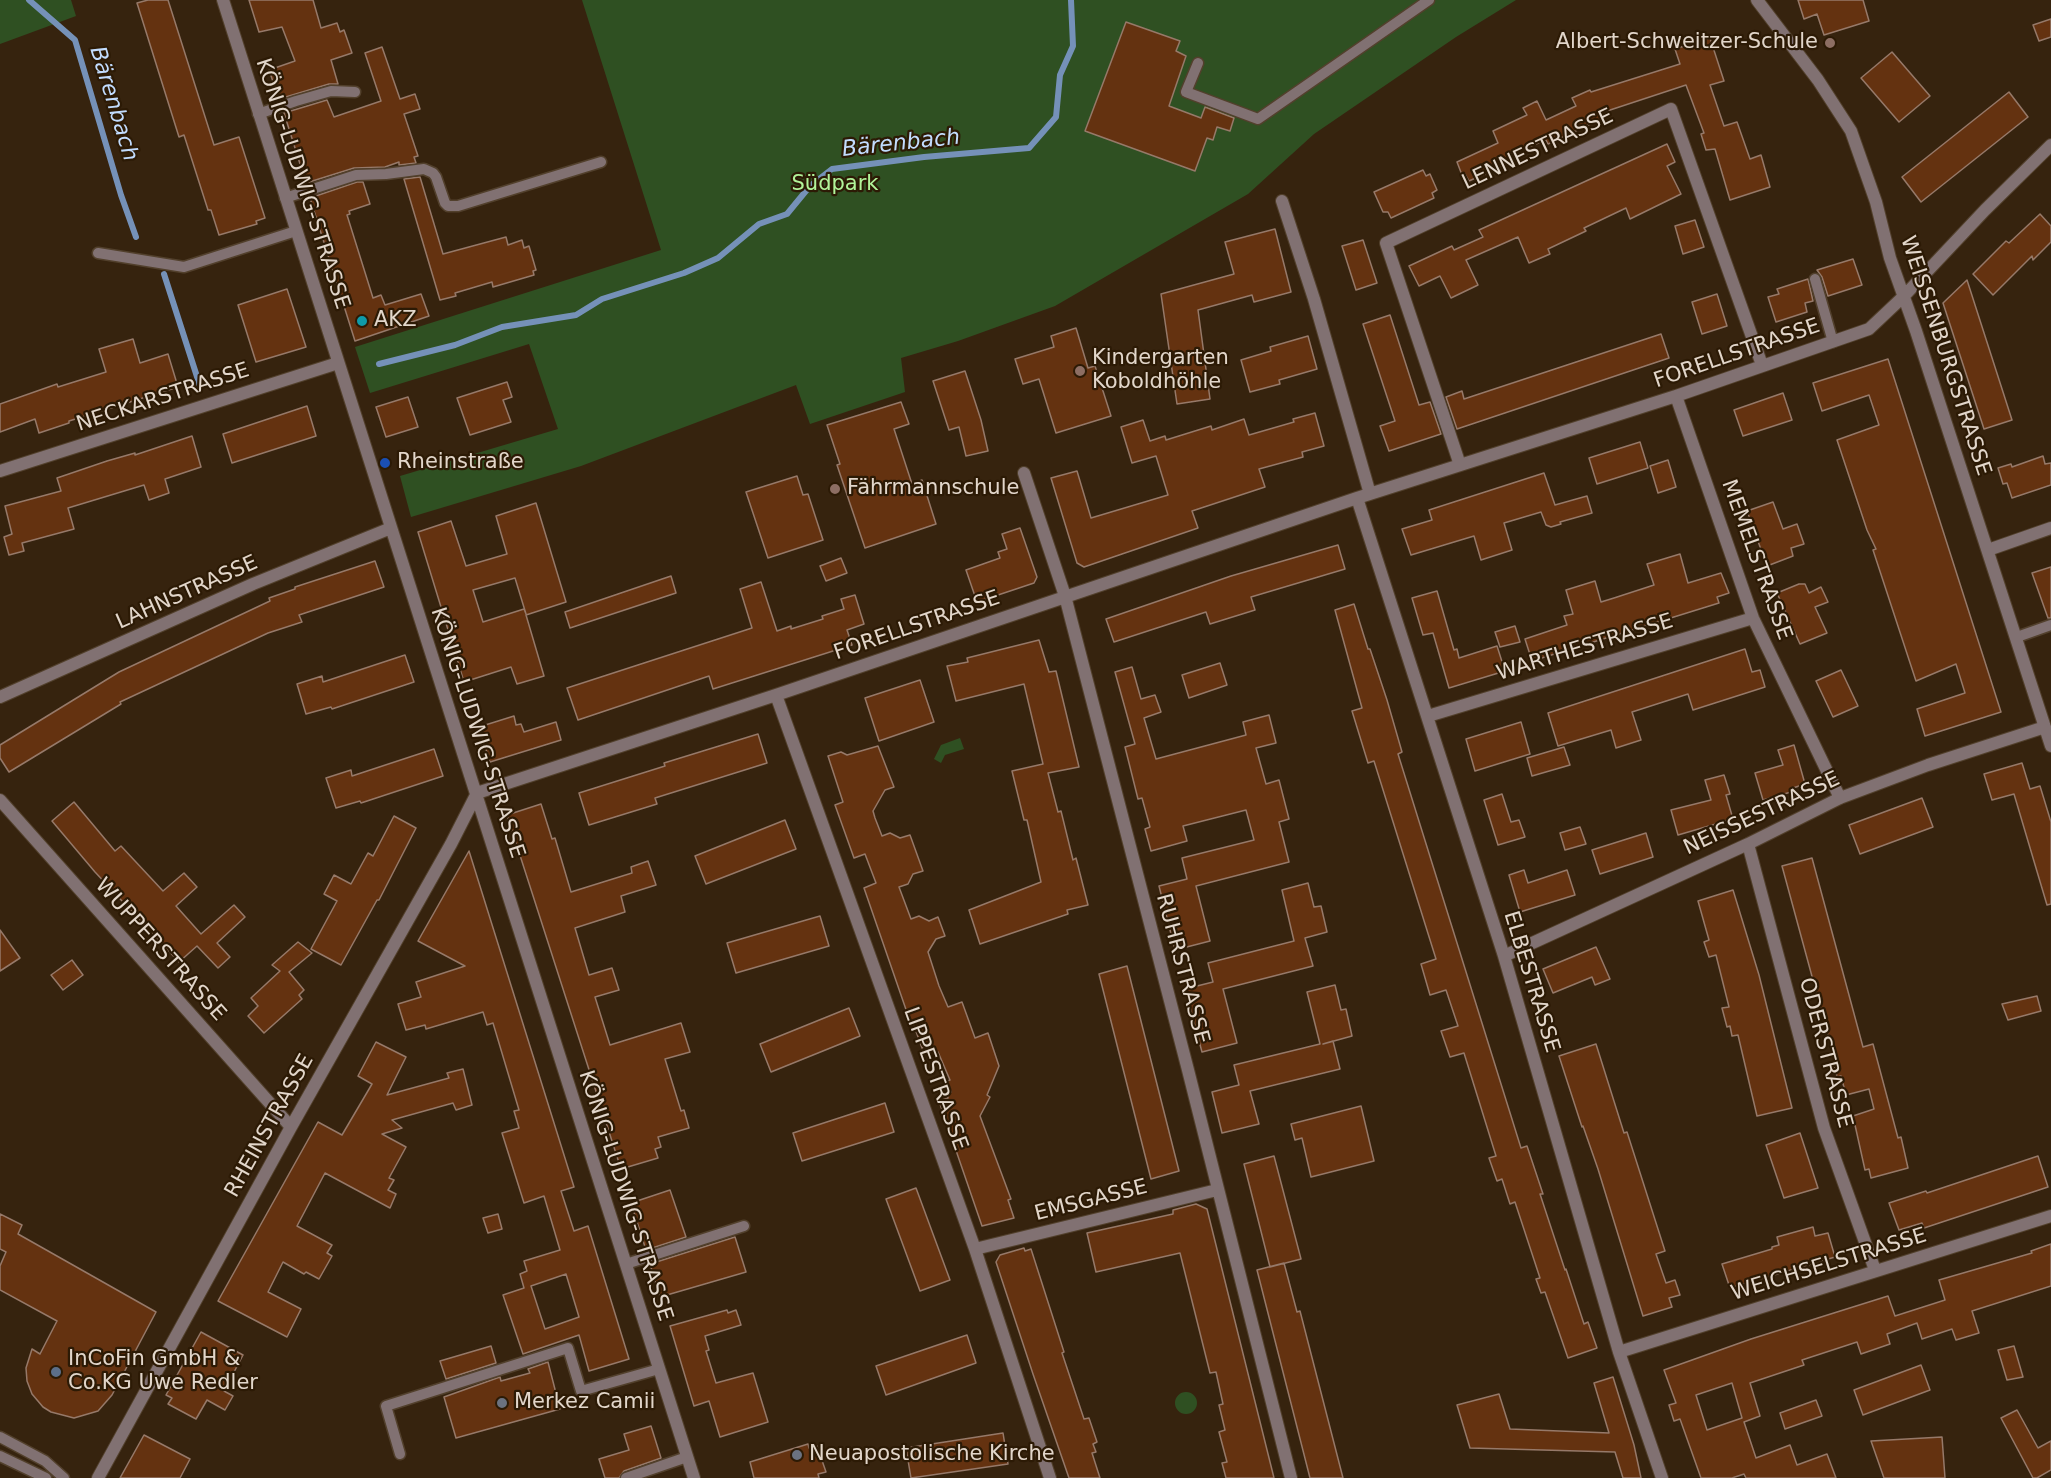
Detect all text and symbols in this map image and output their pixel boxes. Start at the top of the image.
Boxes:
place label: Albert-Schweitzer-Schule [1556,30,1818,56]
marker: Albert-Schweitzer-Schule [1823,36,1837,50]
water label: Bärenbach [83,43,143,165]
street label: KÖNIG-LUDWIG-STRASSE [250,55,354,313]
street label: LENNESTRASSE [1458,104,1618,196]
water label: Bärenbach [841,125,961,163]
park label: Südpark [792,172,878,198]
street label: WEISSENBURGSTRASSE [1894,233,1996,479]
place label: AKZ [374,308,417,334]
marker: AKZ [355,314,369,328]
street label: FORELLSTRASSE [1651,314,1823,394]
place label: Kindergarten Koboldhöhle [1092,346,1229,396]
street label: NECKARSTRASSE [73,358,253,438]
marker: Kindergarten Koboldhöhle [1073,364,1087,378]
place label: Rheinstraße [397,450,524,476]
marker: Rheinstraße [378,456,392,470]
place label: Fährmannschule [847,476,1019,502]
street label: MEMELSTRASSE [1715,476,1797,644]
marker: Fährmannschule [828,482,842,496]
street label: LAHNSTRASSE [112,551,262,635]
street label: FORELLSTRASSE [831,586,1003,666]
street label: KÖNIG-LUDWIG-STRASSE [425,604,529,862]
street label: WARTHESTRASSE [1494,609,1676,687]
street label: NEISSESTRASSE [1680,767,1844,861]
street label: WUPPERSTRASSE [89,873,231,1027]
street label: RUHRSTRASSE [1150,891,1214,1047]
street label: ELBESTRASSE [1497,908,1565,1056]
street label: ODERSTRASSE [1793,975,1857,1131]
street label: LIPPESTRASSE [897,1004,973,1154]
street label: RHEINSTRASSE [220,1050,320,1202]
street label: KÖNIG-LUDWIG-STRASSE [573,1067,677,1325]
street label: EMSGASSE [1032,1175,1150,1227]
street label: WEICHSELSTRASSE [1728,1223,1930,1307]
place label: InCoFin GmbH & Co.KG Uwe Redler [68,1347,258,1397]
marker: InCoFin GmbH & Co.KG Uwe Redler [49,1365,63,1379]
place label: Merkez Camii [514,1390,655,1416]
marker: Merkez Camii [495,1396,509,1410]
place label: Neuapostolische Kirche [809,1442,1055,1468]
marker: Neuapostolische Kirche [790,1448,804,1462]

